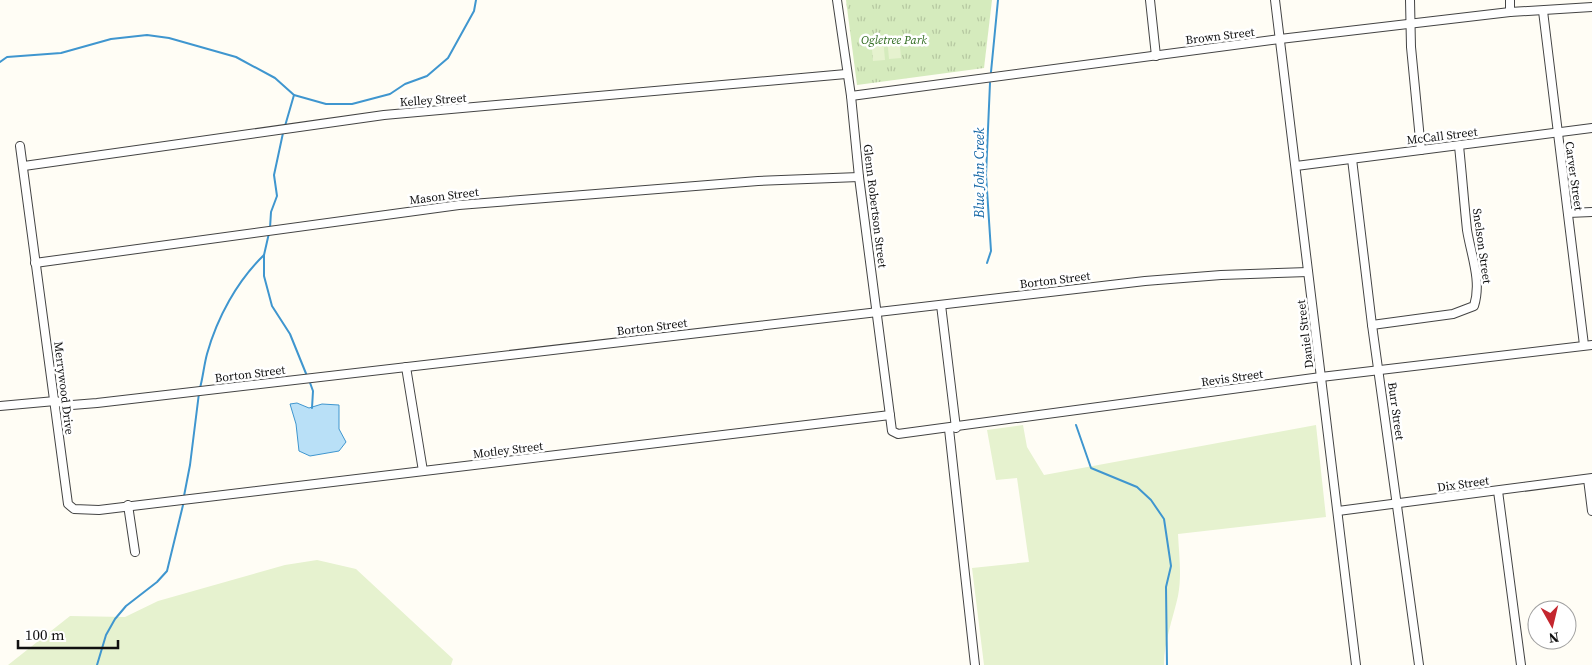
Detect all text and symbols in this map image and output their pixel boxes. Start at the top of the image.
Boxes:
street label: Brown Street [1185,24,1255,48]
park label: Ogletree Park [861,32,927,48]
street label: Kelley Street [399,90,467,110]
street label: McCall Street [1406,124,1478,148]
water label: Blue John Creek [969,127,989,219]
street label: Carver Street [1561,140,1587,212]
street label: Glenn Robertson Street [859,143,891,269]
street label: Mason Street [408,184,480,208]
street label: Snelson Street [1469,207,1495,285]
street label: Borton Street [1019,268,1091,292]
street label: Daniel Street [1293,299,1317,369]
street label: Borton Street [616,315,688,339]
street label: Merrywood Drive [50,340,78,436]
street label: Borton Street [214,362,286,386]
street label: Revis Street [1200,366,1264,390]
street label: Burr Street [1384,381,1408,441]
street label: Motley Street [472,438,544,462]
street label: Dix Street [1436,472,1490,496]
north arrow [1527,600,1577,650]
scale bar [18,618,118,650]
text: 100 m [25,624,65,645]
text: N [1547,627,1560,648]

